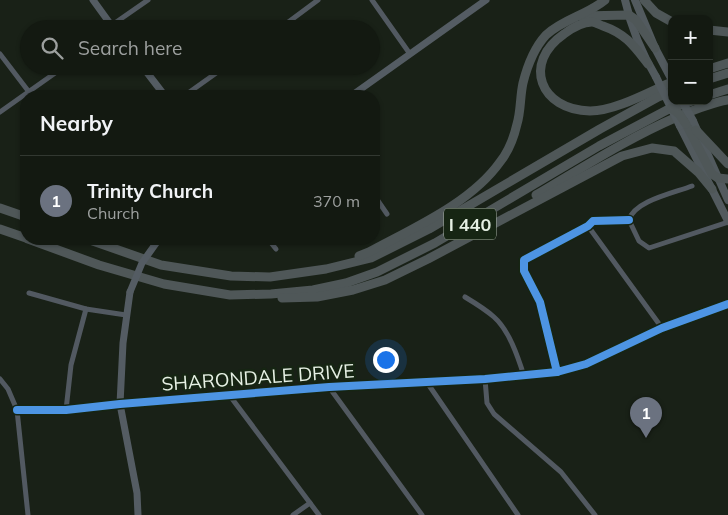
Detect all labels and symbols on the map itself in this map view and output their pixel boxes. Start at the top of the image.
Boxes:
road number: I 440 [444,208,496,240]
your location [373,347,399,373]
street label: SHARONDALE DRIVE [161,358,355,396]
pin: 1 [630,397,662,438]

